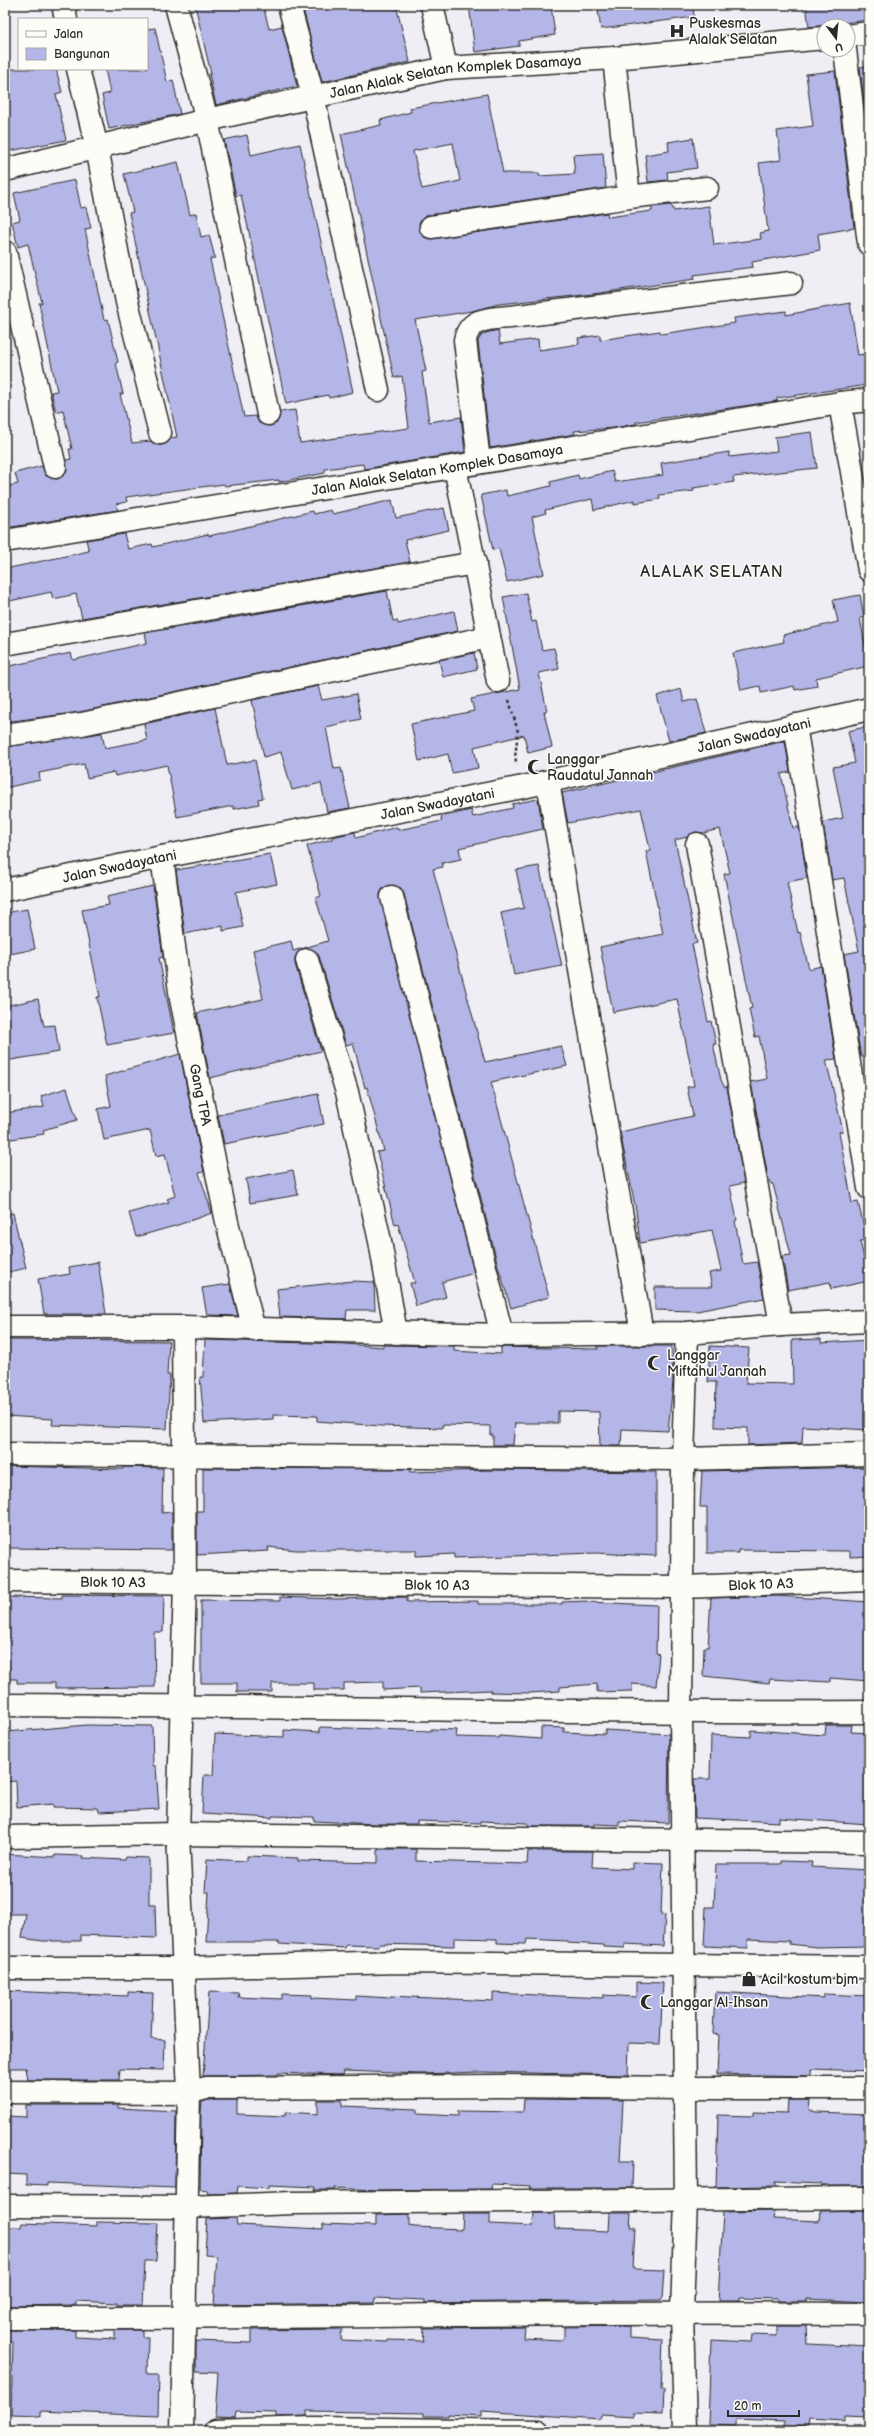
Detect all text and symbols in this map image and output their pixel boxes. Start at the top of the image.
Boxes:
place label: Puskesmas Alalak Selatan [689,15,777,48]
legend [18,18,148,70]
north arrow [816,18,856,58]
hospital icon: Puskesmas Alalak Selatan [668,22,686,40]
text: Jalan [54,27,83,42]
text: U [833,40,844,55]
text: Bangunan [54,47,110,62]
street label: Jalan Alalak Selatan Komplek Dasamaya [328,51,582,102]
street label: Jalan Alalak Selatan Komplek Dasamaya [310,440,564,499]
district label: ALALAK SELATAN [640,563,784,582]
street label: Jalan Swadayatani [696,714,812,756]
place label: Langgar Raudatul Jannah [547,751,653,784]
mosque icon: Langgar Raudatul Jannah [526,758,544,776]
street label: Jalan Swadayatani [379,784,496,823]
street label: Jalan Swadayatani [61,846,178,886]
street label: Gang TPA [186,1062,215,1128]
place label: Langgar Miftahul Jannah [667,1347,767,1380]
mosque icon: Langgar Miftahul Jannah [646,1354,664,1372]
street label: Blok 10 A3 [80,1573,146,1591]
street label: Blok 10 A3 [728,1574,794,1594]
street label: Blok 10 A3 [404,1576,470,1594]
shop icon: Acil kostum bjm [740,1970,758,1988]
place label: Acil kostum bjm [761,1971,858,1988]
mosque icon: Langgar Al-Ihsan [639,1993,657,2011]
place label: Langgar Al-Ihsan [660,1994,768,2011]
scale bar [728,2392,799,2418]
text: 20 m [734,2399,761,2414]

